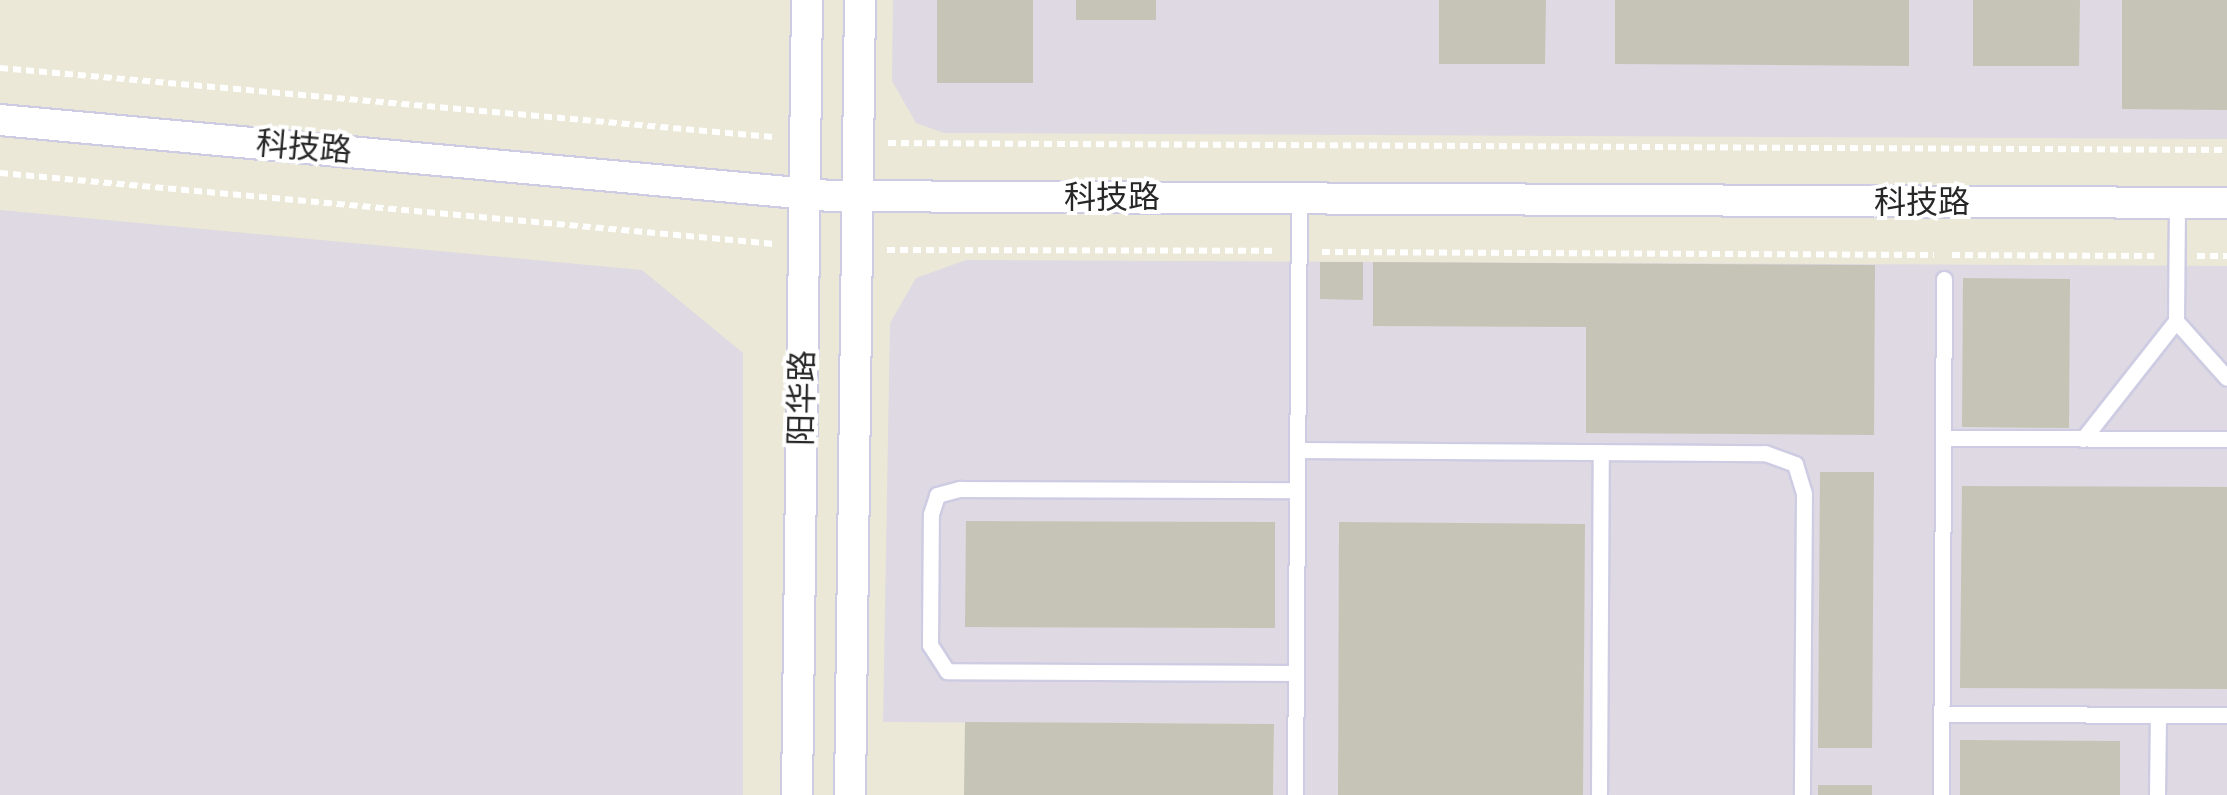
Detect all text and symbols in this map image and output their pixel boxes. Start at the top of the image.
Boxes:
street label: 科技路 [255,124,353,170]
street label: 科技路 [1064,178,1160,216]
street label: 科技路 [1874,183,1970,221]
street label: 阳华路 [782,350,822,446]

